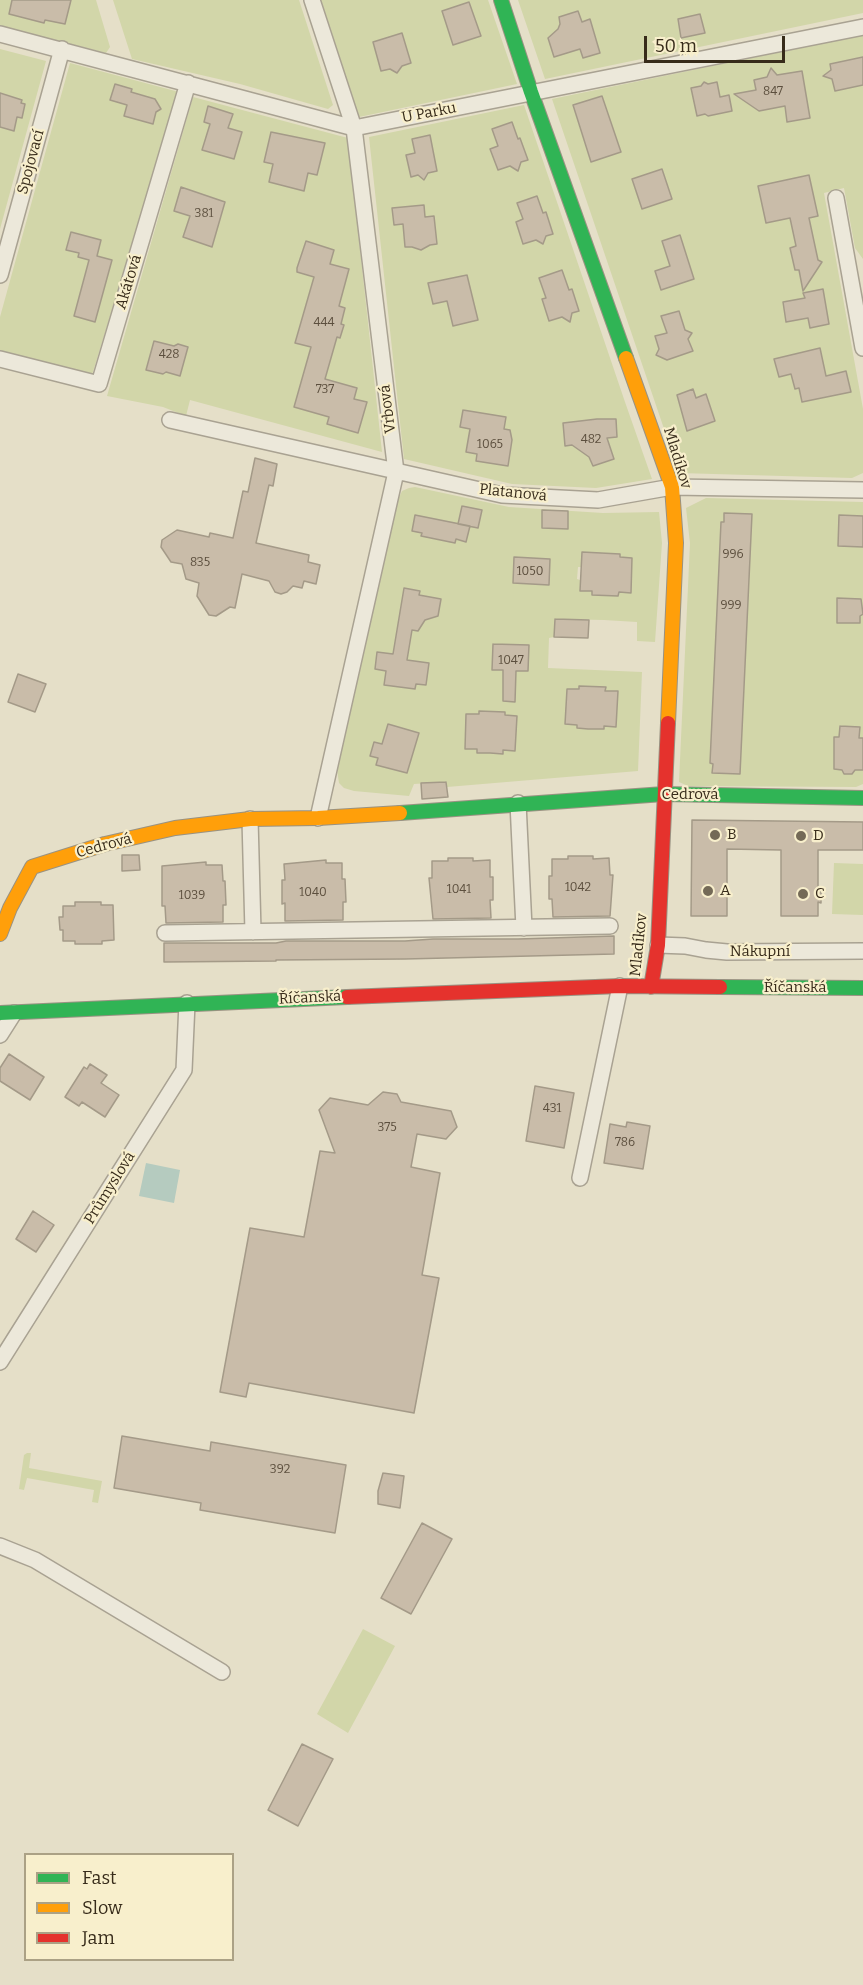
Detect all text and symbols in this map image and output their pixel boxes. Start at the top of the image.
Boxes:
scale bar [647,24,788,62]
text: 50 m [655,35,697,57]
house number: 847 [763,85,783,99]
street label: U Parku [400,99,458,127]
street label: Spojovací [14,128,48,196]
house number: 381 [195,207,213,221]
street label: Akátová [112,253,146,311]
house number: 444 [313,316,335,330]
house number: 428 [159,348,179,362]
house number: 737 [316,383,334,397]
street label: Vrbová [376,384,400,434]
street label: Mladíkov [659,425,695,491]
house number: 482 [581,433,601,447]
house number: 1065 [477,438,503,452]
street label: Platanová [478,480,548,506]
house number: 996 [722,548,744,562]
house number: 835 [190,556,210,570]
house number: 1050 [517,565,543,579]
house number: 999 [720,599,742,613]
house number: 1047 [498,654,524,668]
street label: Cedrová [662,786,718,804]
place label: B [727,826,737,844]
place label: D [813,827,824,845]
marker: B [708,828,722,842]
marker: D [794,829,808,843]
street label: Cedrová [74,830,134,862]
house number: 1042 [565,881,591,895]
place label: A [720,882,731,900]
house number: 1041 [447,883,471,897]
marker: A [701,884,715,898]
place label: C [815,885,825,903]
house number: 1040 [299,886,327,900]
marker: C [796,887,810,901]
house number: 1039 [179,889,205,903]
street label: Mladíkov [627,913,651,977]
street label: Nákupní [730,943,790,961]
street label: Říčanská [764,979,826,997]
street label: Říčanská [278,987,342,1009]
house number: 431 [543,1102,561,1116]
house number: 375 [377,1121,397,1135]
house number: 786 [615,1136,635,1150]
street label: Průmyslová [81,1149,139,1227]
house number: 392 [270,1463,290,1477]
legend [24,1853,234,1961]
text: Fast [82,1867,117,1889]
text: Slow [82,1897,122,1919]
text: Jam [82,1927,115,1949]

